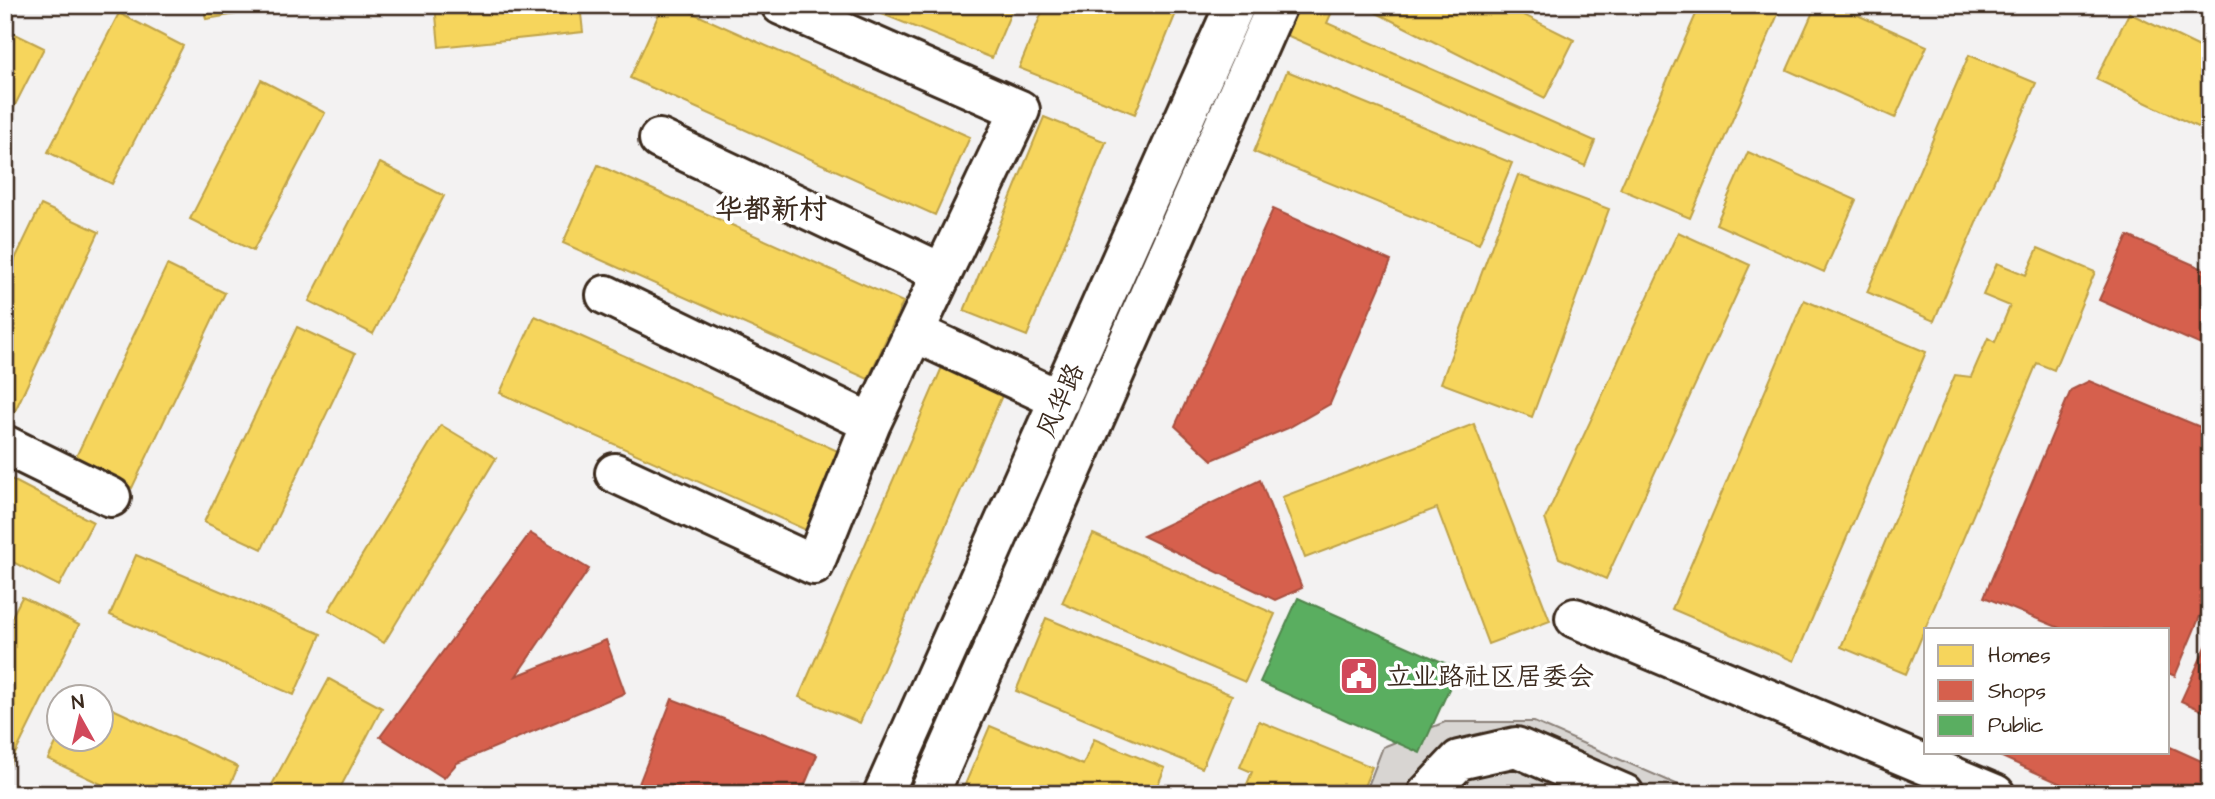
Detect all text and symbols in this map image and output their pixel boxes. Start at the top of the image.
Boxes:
district label: 华都新村 [715,190,827,229]
street label: 风华路 [1029,357,1093,443]
legend [1924,628,2170,754]
text: Homes [1988,641,2051,670]
public building icon: 立业路社区居委会 [1338,655,1380,697]
place label: 立业路社区居委会 [1386,659,1594,695]
text: Shops [1988,677,2046,707]
north arrow [46,684,116,754]
text: N [70,688,86,717]
text: Public [1988,711,2044,740]

